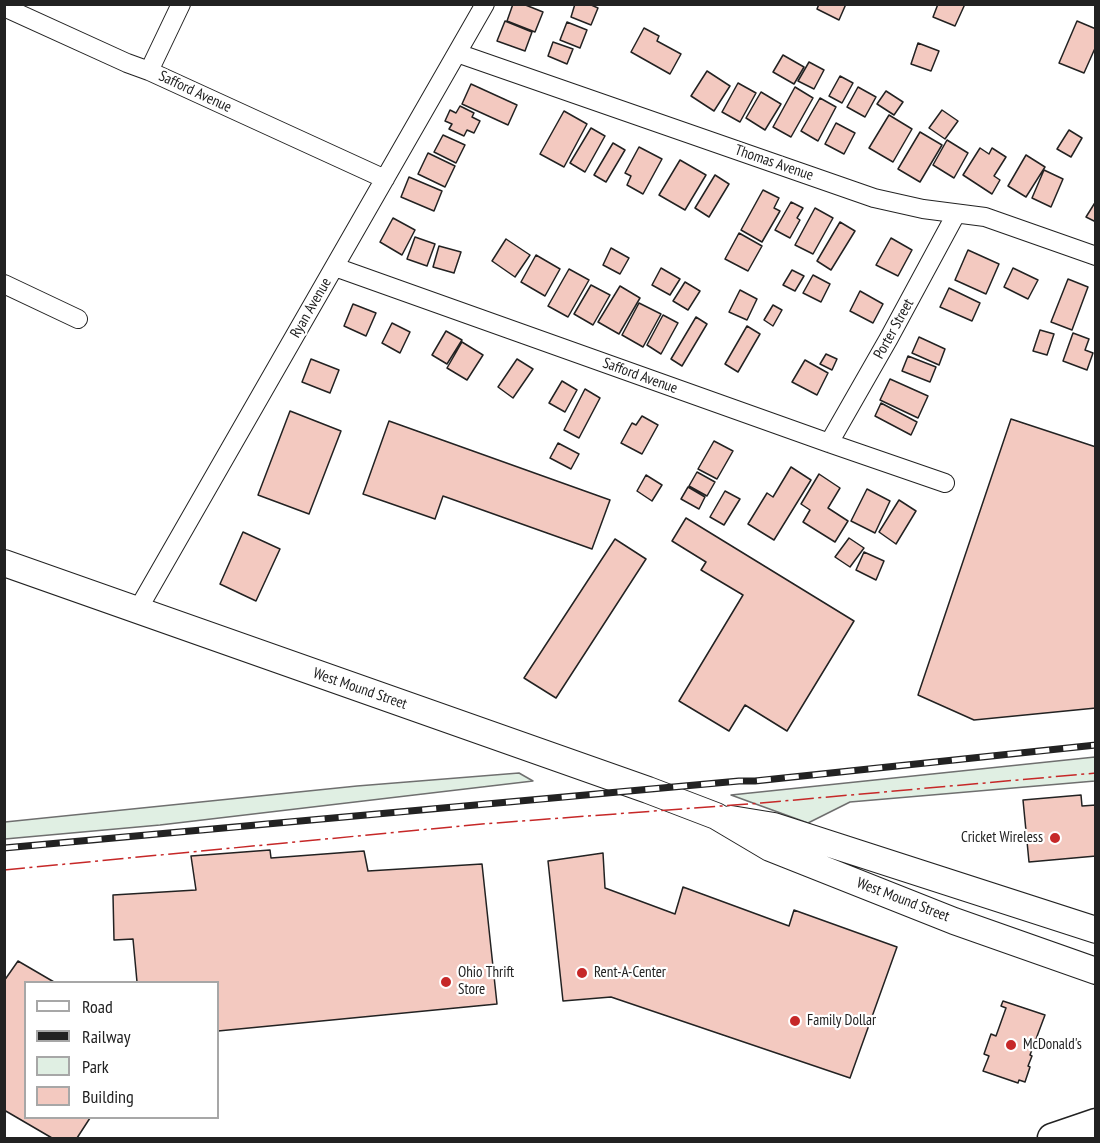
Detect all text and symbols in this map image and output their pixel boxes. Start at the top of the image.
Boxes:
street label: Safford Avenue [156,67,234,117]
street label: Thomas Avenue [732,141,816,185]
street label: Ryan Avenue [287,275,335,341]
street label: Porter Street [870,296,918,362]
street label: Safford Avenue [600,354,680,398]
street label: West Mound Street [311,665,409,713]
place label: Cricket Wireless [961,829,1043,847]
marker: Cricket Wireless [1048,831,1062,845]
street label: West Mound Street [854,874,952,926]
place label: Ohio Thrift Store [458,964,514,999]
place label: Rent-A-Center [594,964,666,982]
marker: Rent-A-Center [575,966,589,980]
marker: Ohio Thrift Store [439,975,453,989]
legend [24,981,219,1119]
text: Road [82,995,113,1018]
place label: Family Dollar [807,1012,876,1030]
marker: Family Dollar [788,1014,802,1028]
text: Railway [82,1025,131,1048]
place label: McDonald's [1023,1036,1082,1054]
marker: McDonald's [1004,1038,1018,1052]
text: Park [82,1055,109,1078]
text: Building [82,1085,134,1108]

